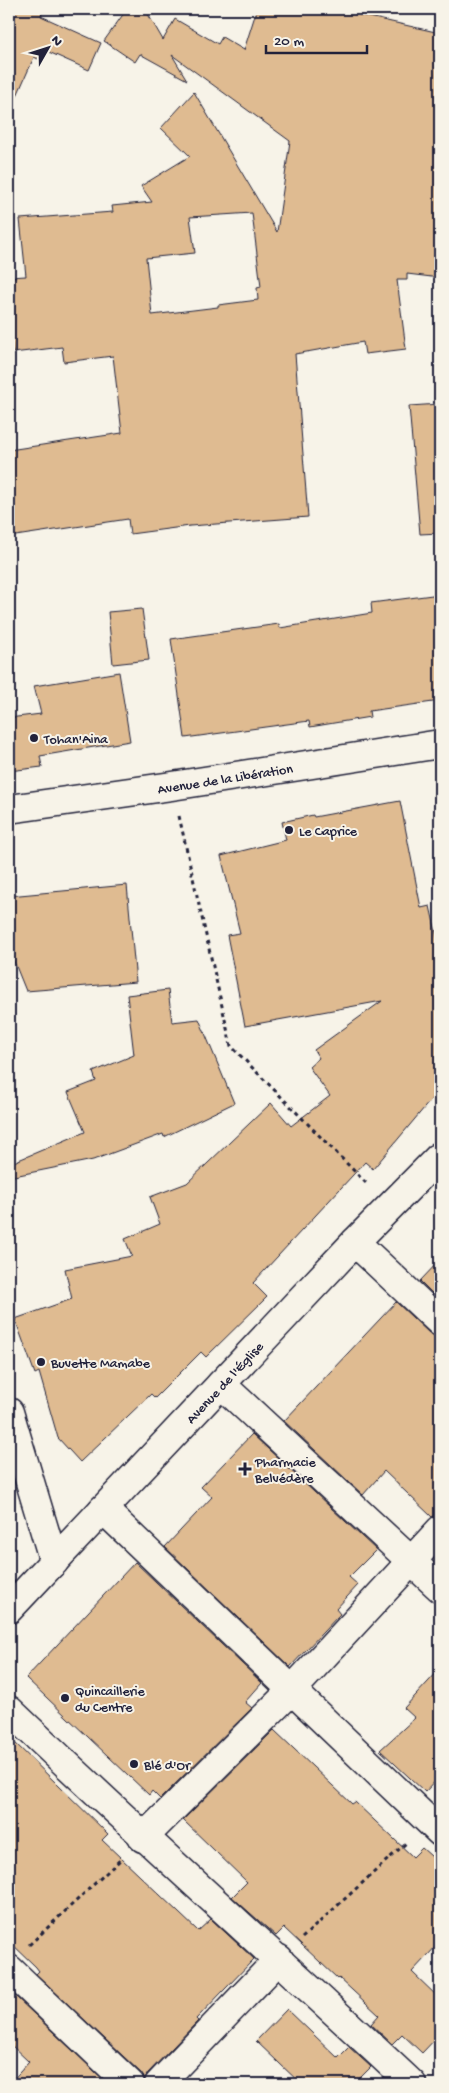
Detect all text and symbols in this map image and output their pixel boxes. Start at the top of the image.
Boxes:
north arrow [22,22,72,72]
scale bar [266,22,368,54]
text: N [47,32,66,50]
text: 20 m [274,33,304,51]
marker: Tohan'Aina [28,732,40,744]
place label: Tohan'Aina [43,732,109,749]
street label: Avenue de la Libération [157,761,294,800]
marker: Le Caprice [283,824,295,836]
place label: Le Caprice [299,824,358,841]
street label: Avenue de l'Église [183,1339,269,1428]
marker: Buvette Mamabe [35,1356,47,1368]
place label: Buvette Mamabe [50,1356,151,1373]
place label: Pharmacie Belvédère [254,1455,316,1488]
marker: Pharmacie Belvédère [239,1463,251,1475]
place label: Quincaillerie du Centre [75,1684,146,1717]
marker: Quincaillerie du Centre [59,1692,71,1704]
marker: Blé d'Or [128,1758,140,1770]
place label: Blé d'Or [143,1758,191,1775]

